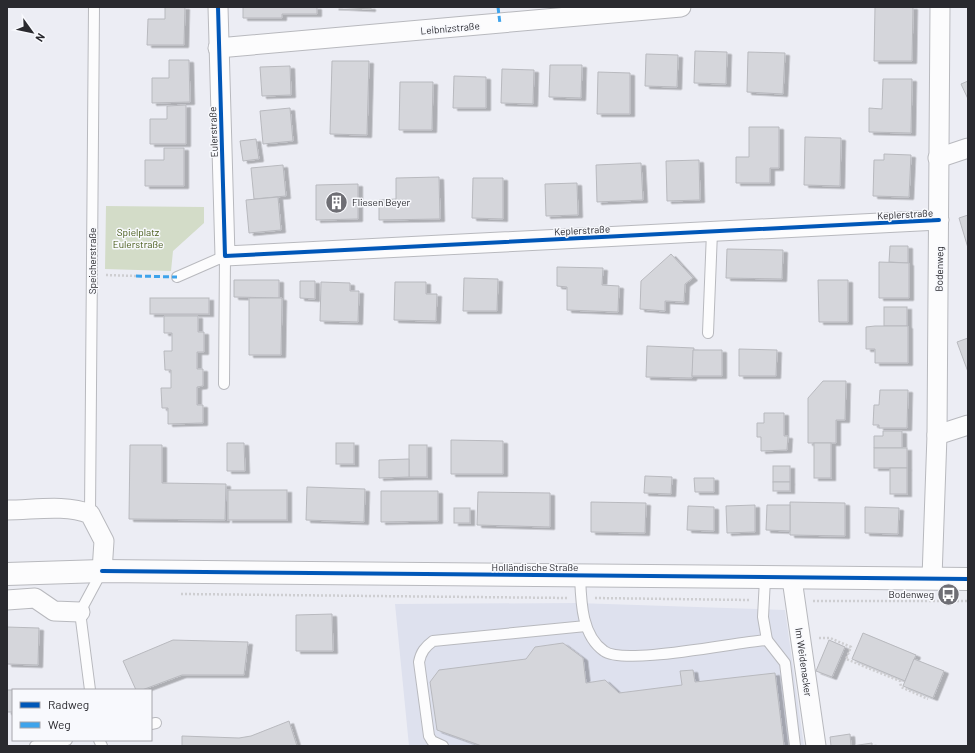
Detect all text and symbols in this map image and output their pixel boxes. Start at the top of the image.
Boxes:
north arrow [12,12,52,52]
street label: Leibnizstraße [420,19,480,37]
text: N [33,31,48,44]
street label: Eulerstraße [206,106,220,158]
building icon: Fliesen Beyer [324,189,350,215]
place label: Fliesen Beyer [352,196,411,208]
street label: Keplerstraße [877,207,933,221]
street label: Keplerstraße [554,223,610,237]
park label: Spielplatz Eulerstraße [113,226,163,250]
street label: Speicherstraße [86,228,98,294]
street label: Bodenweg [933,246,945,292]
street label: Holländische Straße [492,561,578,573]
bus stop icon: Bodenweg [936,581,962,607]
place label: Bodenweg [888,588,934,600]
street label: Im Weidenacker [793,627,815,698]
legend [12,689,152,741]
text: Radweg [48,697,89,711]
text: Weg [48,717,71,731]

